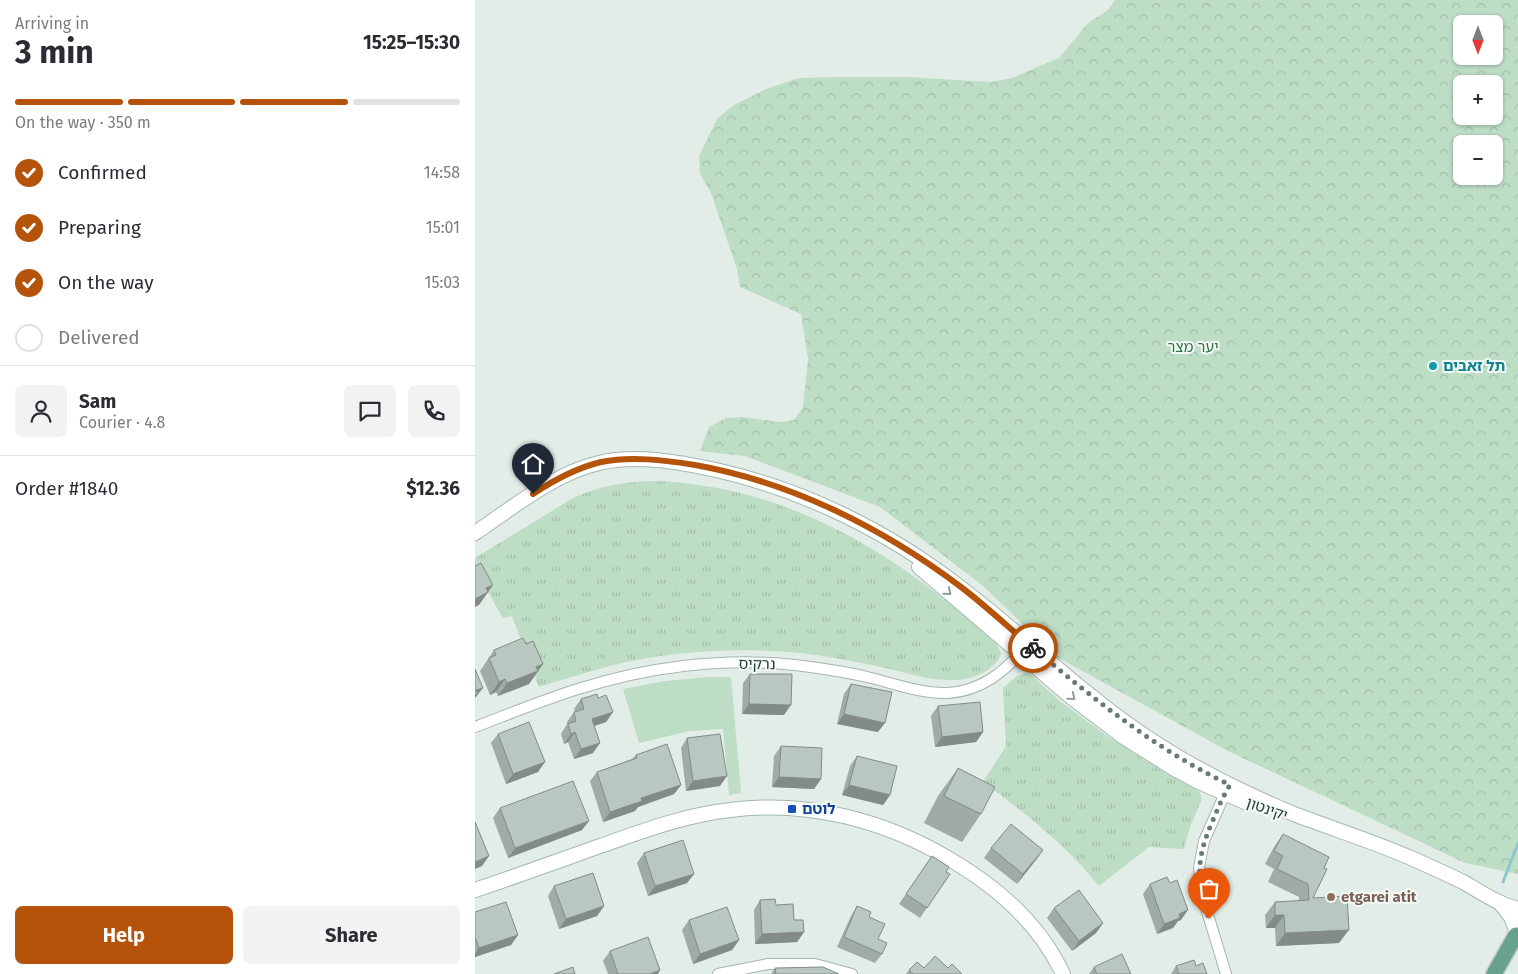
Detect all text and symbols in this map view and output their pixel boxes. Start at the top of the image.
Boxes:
text: Arriving in [15,14,89,33]
north arrow [1453,15,1503,65]
map controls [1453,15,1503,185]
text: 15:25–15:30 [363,31,460,54]
text: 3 min [15,33,94,71]
button: + [1453,75,1503,125]
text: On the way · 350 m [15,113,151,132]
button: − [1453,135,1503,185]
icon: check [15,159,43,187]
text: Confirmed [58,161,147,184]
text: 14:58 [424,163,460,182]
icon: check [15,214,43,242]
text: Preparing [58,216,141,239]
text: 15:01 [426,218,460,237]
icon: check [15,269,43,297]
text: On the way [58,271,154,294]
text: 15:03 [424,273,460,292]
text: Delivered [58,326,140,349]
park label: יער מצר [1167,338,1219,356]
place label: תל זאבים [1443,357,1505,375]
marker: תל זאבים [1427,360,1439,372]
button: person [15,385,67,437]
button: chat [344,385,396,437]
button: phone [408,385,460,437]
text: Sam [79,390,116,413]
text: Courier · 4.8 [79,413,165,432]
pin [512,443,554,494]
icon: home [519,450,547,478]
text: Order #1840 [15,477,118,500]
text: $12.36 [406,477,460,500]
one-way arrow [942,586,951,595]
courier [1008,623,1058,673]
icon: bike [1019,634,1047,662]
street label: נרקיס [738,655,776,673]
one-way arrow [1066,691,1075,700]
street label: יקינטון [1244,794,1290,824]
place label: לוטם [802,800,836,818]
marker: לוטם [786,803,798,815]
pin [1188,868,1230,919]
icon: bag [1195,875,1223,903]
place label: etgarei atit [1341,888,1417,906]
marker: etgarei atit [1325,891,1337,903]
button: Help [15,906,233,964]
button: Share [243,906,460,964]

